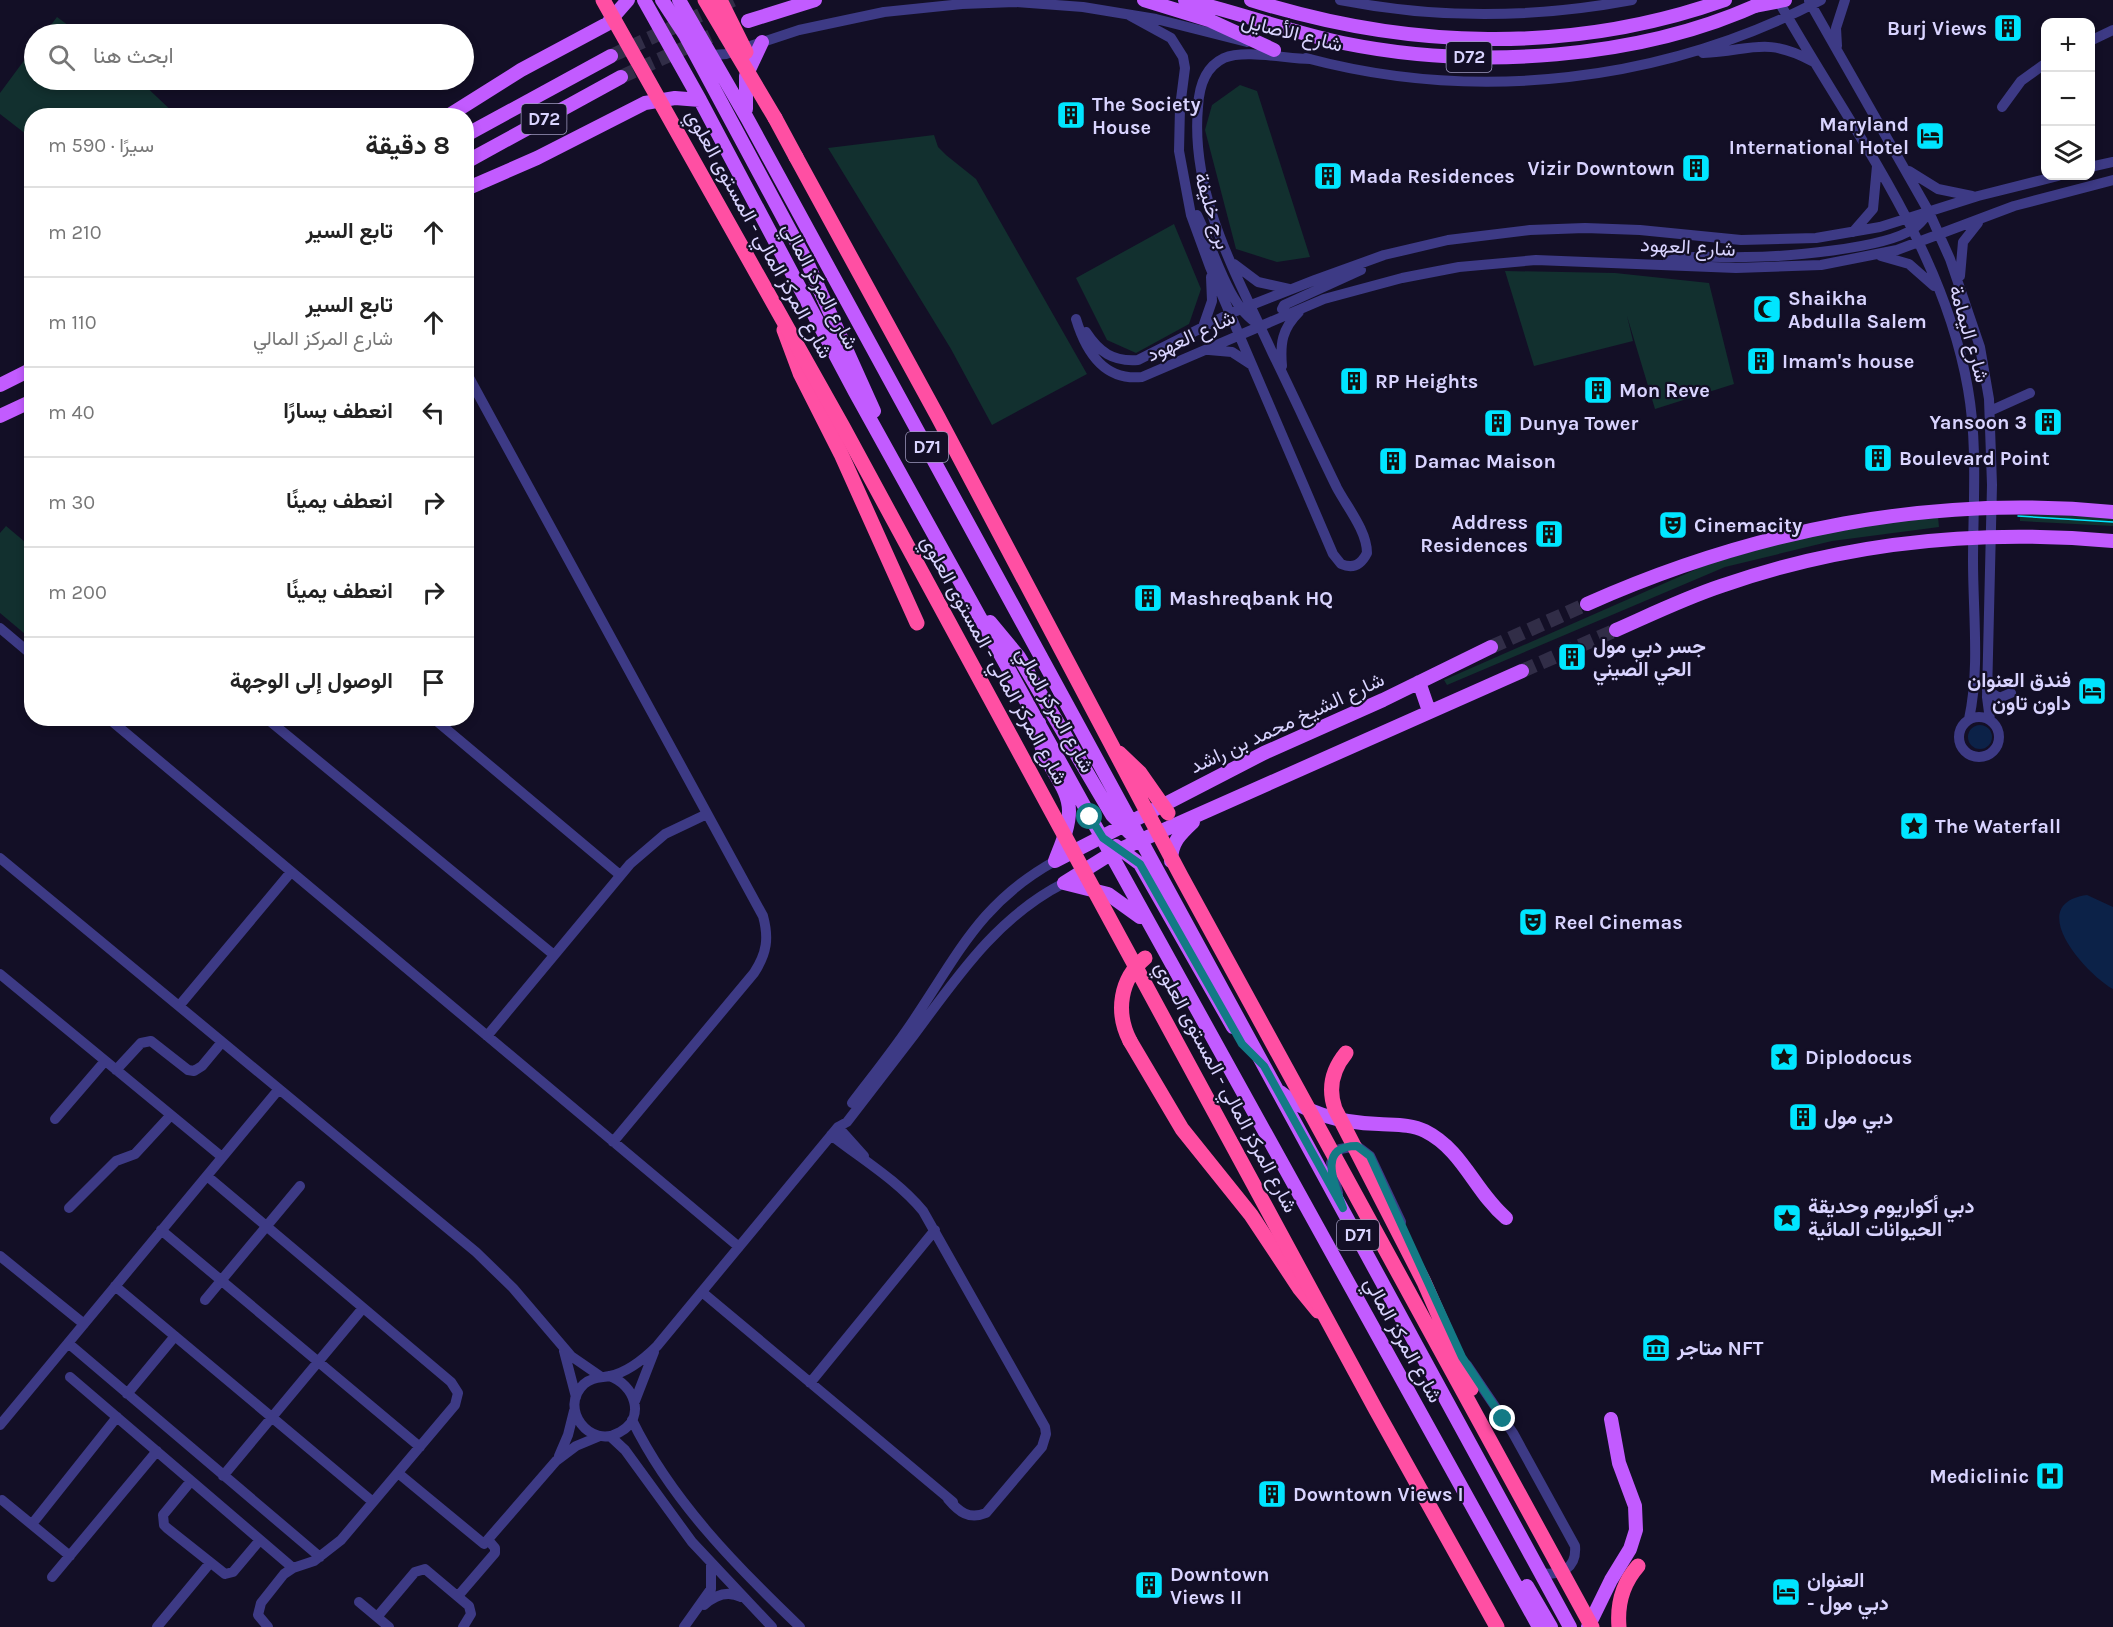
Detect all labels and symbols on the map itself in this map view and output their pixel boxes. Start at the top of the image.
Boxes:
street label: شارع الأصايل [1239,9,1345,59]
building icon: Burj Views [1992,12,2024,44]
place label: Burj Views [1887,17,1987,40]
road number: D72 [1446,42,1492,72]
place label: The Society House [1092,93,1201,139]
building icon: The Society House [1055,99,1087,131]
road number: D72 [522,104,566,134]
street label: شارع المركز المالي - المستوى العلوي [680,105,838,363]
place label: Maryland International Hotel [1729,113,1909,159]
hotel icon: Maryland International Hotel [1914,120,1946,152]
building icon: Vizir Downtown [1680,152,1712,184]
place label: Vizir Downtown [1528,157,1675,180]
building icon: Mada Residences [1312,160,1344,192]
place label: Mada Residences [1349,165,1515,188]
street label: برج خليفة [1188,170,1235,253]
street label: شارع المركز المالي [777,219,863,353]
street label: شارع العهود [1640,233,1736,263]
street label: شارع اليمامة [1942,283,1994,386]
place label: Shaikha Abdulla Salem [1788,287,1927,333]
mosque icon: Shaikha Abdulla Salem [1751,293,1783,325]
street label: شارع العهود [1143,305,1240,368]
building icon: Imam's house [1745,345,1777,377]
place label: Imam's house [1782,350,1914,373]
building icon: RP Heights [1338,365,1370,397]
place label: RP Heights [1375,370,1478,393]
building icon: Mon Reve [1582,374,1614,406]
place label: Mon Reve [1619,379,1710,402]
building icon: Yansoon 3 [2032,406,2064,438]
building icon: Dunya Tower [1482,407,1514,439]
place label: Yansoon 3 [1929,411,2027,434]
place label: Dunya Tower [1519,412,1638,435]
road number: D71 [906,432,948,462]
building icon: Boulevard Point [1862,442,1894,474]
building icon: Damac Maison [1377,445,1409,477]
place label: Boulevard Point [1899,447,2050,470]
place label: Damac Maison [1414,450,1556,473]
theatre icon: Cinemacity [1657,509,1689,541]
place label: Address Residences [1420,511,1528,557]
place label: Cinemacity [1694,514,1802,537]
building icon: Address Residences [1533,518,1565,550]
street label: شارع المركز المالي - المستوى العلوي [915,531,1073,789]
building icon: Mashreqbank HQ [1132,582,1164,614]
place label: Mashreqbank HQ [1169,587,1333,610]
place label: جسر دبي مول الحي الصيني [1593,635,1706,686]
building icon: جسر دبي مول الحي الصيني [1556,641,1588,673]
street label: شارع المركز المالي [1011,643,1099,777]
street label: شارع الشيخ محمد بن راشد [1186,668,1389,780]
place label: فندق العنوان داون تاون [1967,669,2071,716]
hotel icon: فندق العنوان داون تاون [2076,675,2108,707]
route start [1076,803,1102,829]
place icon: The Waterfall [1898,810,1930,842]
place label: The Waterfall [1935,815,2061,838]
theatre icon: Reel Cinemas [1517,906,1549,938]
place label: Reel Cinemas [1554,911,1683,934]
street label: شارع المركز المالي - المستوى العلوي [1145,957,1302,1219]
place icon: Diplodocus [1768,1041,1800,1073]
place label: Diplodocus [1805,1046,1912,1069]
building icon: دبي مول [1787,1101,1819,1133]
place label: دبي مول [1824,1106,1893,1134]
place label: دبي أكواريوم وحديقة الحيوانات المائية [1808,1195,1975,1242]
place icon: دبي أكواريوم وحديقة الحيوانات المائية [1771,1202,1803,1234]
road number: D71 [1337,1220,1379,1250]
street label: شارع المركز المالي [1355,1273,1447,1409]
museum icon: متاجر NFT [1640,1332,1672,1364]
place label: متاجر NFT [1676,1337,1764,1361]
route end [1489,1405,1515,1431]
hospital icon: Mediclinic [2034,1460,2066,1492]
place label: Mediclinic [1929,1465,2029,1488]
building icon: Downtown Views I [1256,1478,1288,1510]
place label: Downtown Views I [1293,1483,1464,1506]
place label: Downtown Views II [1170,1563,1270,1609]
building icon: Downtown Views II [1133,1569,1165,1601]
place label: العنوان - دبي مول [1807,1569,1889,1620]
hotel icon: العنوان - دبي مول [1770,1576,1802,1608]

